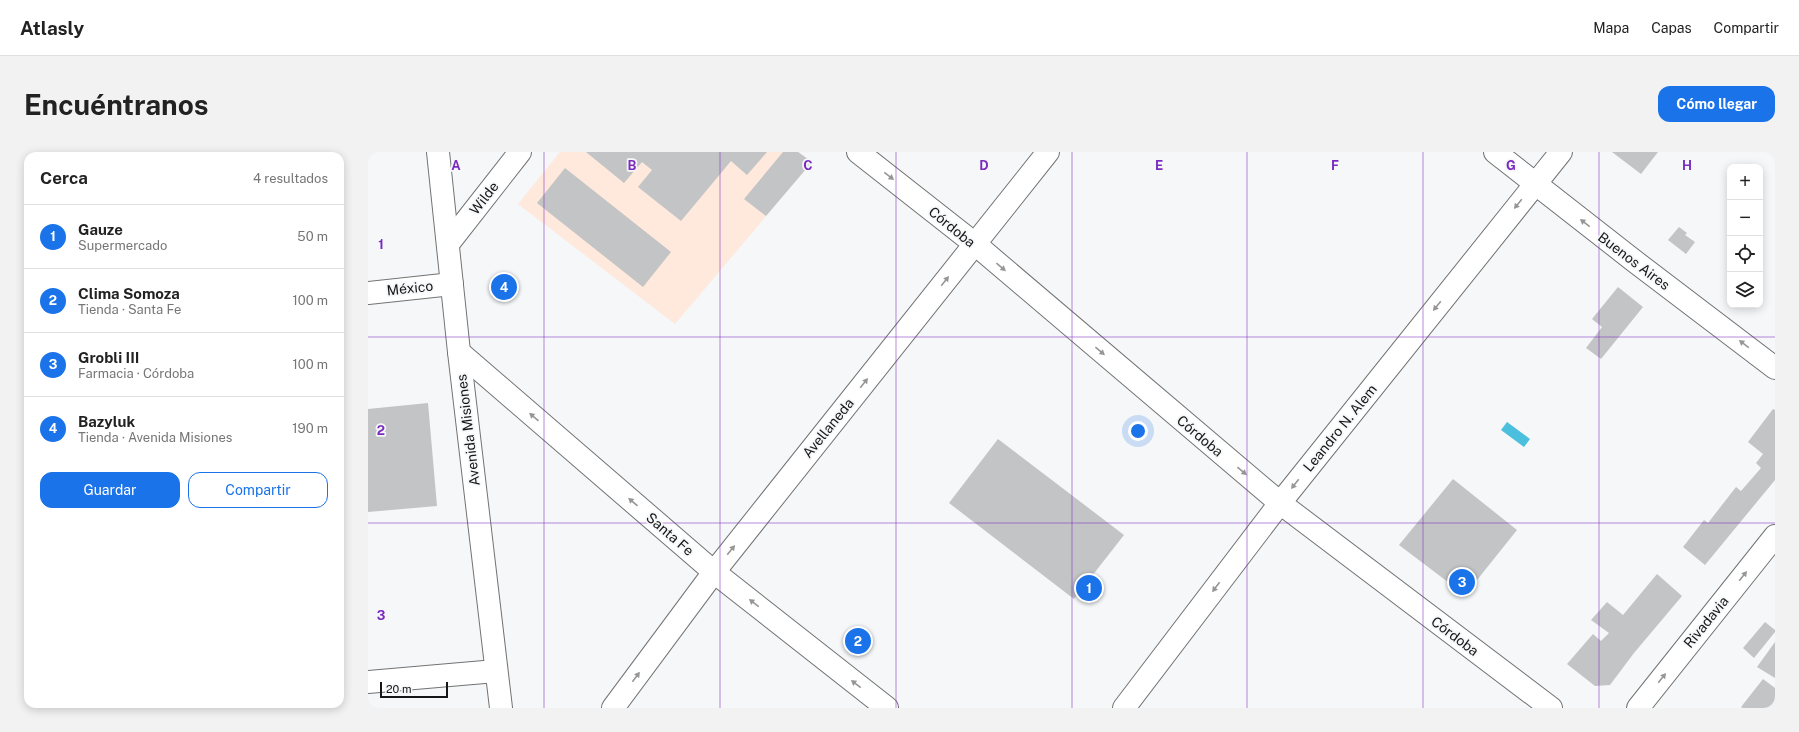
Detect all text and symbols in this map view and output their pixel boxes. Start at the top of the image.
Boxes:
text: Atlasly [20,17,84,39]
text: Mapa [1593,20,1629,36]
text: Capas [1651,20,1692,36]
text: Compartir [1714,20,1779,36]
button: Cómo llegar [1658,86,1775,122]
text: Encuéntranos [24,88,209,121]
text: A [451,158,461,173]
text: B [628,158,637,173]
text: C [803,158,813,173]
text: D [979,158,989,173]
text: E [1155,158,1163,173]
text: F [1331,158,1339,173]
text: G [1506,158,1516,173]
text: H [1682,158,1692,173]
map controls [1727,164,1763,308]
button: + [1727,164,1763,200]
text: Cerca [40,168,88,188]
text: 4 resultados [253,171,328,186]
one-way arrow [884,172,895,181]
street label: Wilde [466,178,502,218]
one-way arrow [1514,199,1523,209]
button: − [1727,200,1763,236]
street label: Córdoba [926,203,978,251]
one-way arrow [1579,219,1590,227]
text: Gauze [78,221,123,238]
text: 1 [50,229,56,244]
text: 50 m [297,229,328,244]
street label: Buenos Aires [1595,229,1673,293]
button: locate [1727,236,1763,272]
text: 1 [378,237,384,252]
text: Supermercado [78,238,167,253]
one-way arrow [996,262,1006,271]
pin: 4 [491,272,517,302]
button: layers [1727,272,1763,308]
one-way arrow [941,276,950,287]
street label: México [386,278,434,298]
text: Clima Somoza [78,285,180,302]
text: 2 [49,293,57,308]
text: 100 m [292,293,328,308]
one-way arrow [1433,300,1442,311]
text: Tienda · Santa Fe [78,302,181,317]
one-way arrow [1739,341,1749,349]
one-way arrow [1095,346,1105,355]
text: Grobli III [78,349,139,366]
text: 3 [49,357,57,372]
text: 100 m [292,357,328,372]
text: Farmacia · Córdoba [78,366,194,381]
street label: Avenida Misiones [453,373,483,487]
one-way arrow [860,377,869,388]
street label: Leandro N. Alem [1300,381,1380,475]
street label: Avellaneda [799,395,857,461]
street label: Córdoba [1174,412,1226,460]
text: Bazyluk [78,413,135,430]
one-way arrow [530,413,539,422]
text: 4 [49,421,57,436]
text: 190 m [292,421,328,436]
your location [1128,421,1148,441]
text: 2 [377,423,385,438]
text: Tienda · Avenida Misiones [78,430,232,445]
one-way arrow [1237,467,1247,476]
button: Guardar [40,472,180,508]
button: Compartir [188,472,328,508]
one-way arrow [1291,479,1300,490]
one-way arrow [628,497,638,506]
street label: Santa Fe [643,509,697,559]
one-way arrow [727,545,736,556]
pin: 3 [1449,567,1475,597]
one-way arrow [1739,570,1747,581]
pin: 1 [1076,573,1102,603]
one-way arrow [1212,582,1221,593]
street label: Rivadavia [1680,593,1732,651]
one-way arrow [749,599,760,608]
text: 3 [377,608,386,623]
street label: Córdoba [1428,613,1482,659]
pin: 2 [845,626,871,656]
one-way arrow [632,671,640,682]
one-way arrow [1658,672,1666,683]
one-way arrow [851,679,862,688]
scale bar [380,680,448,699]
text: 20 m [386,683,411,695]

